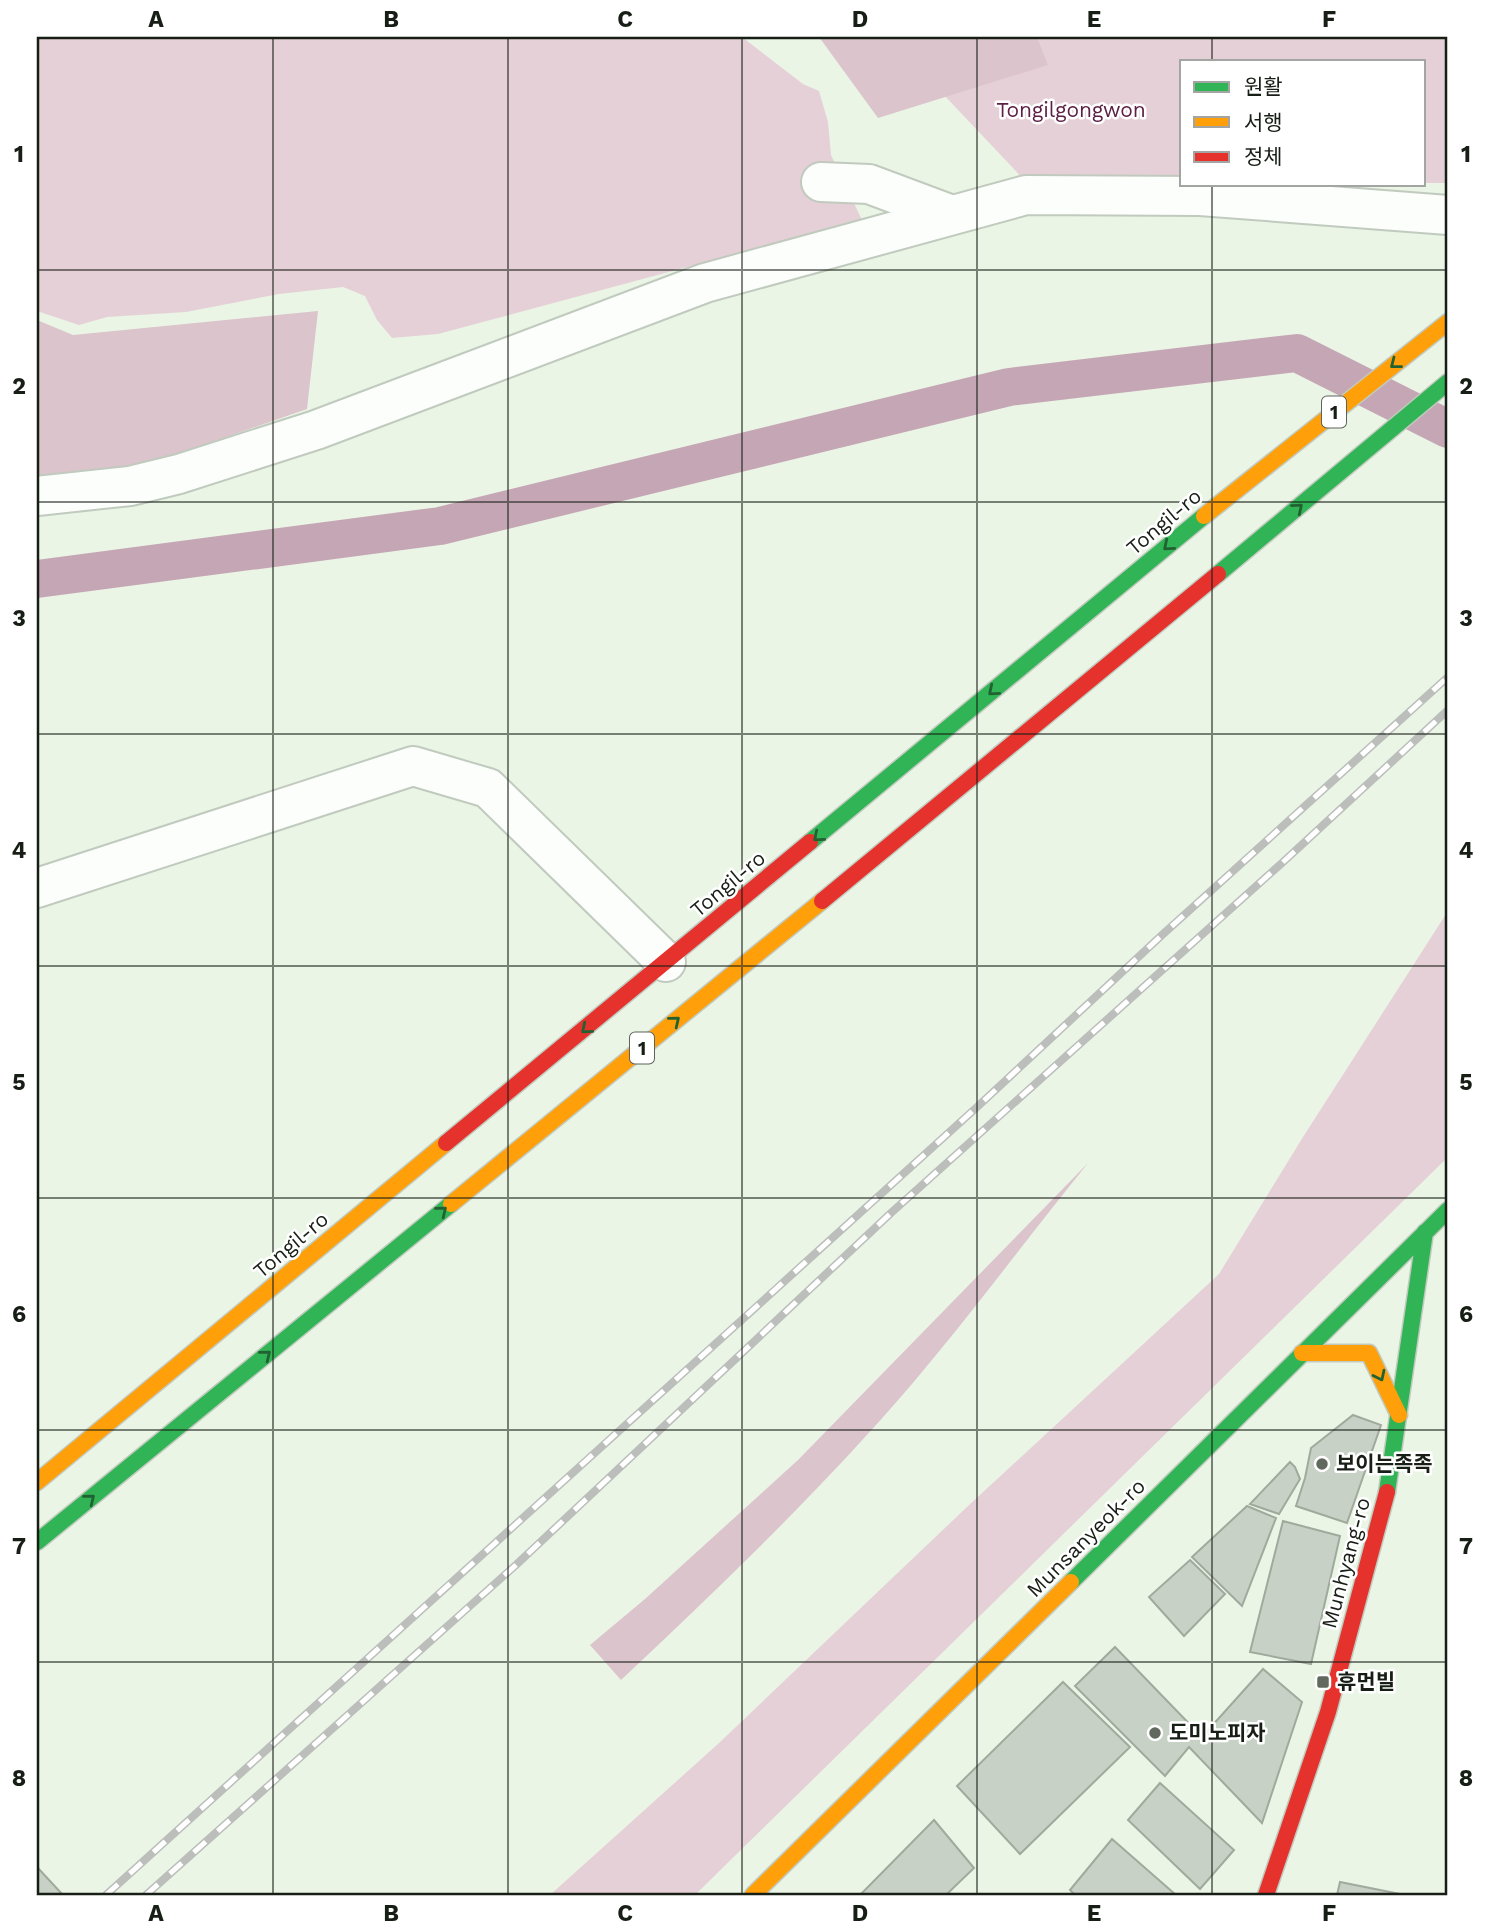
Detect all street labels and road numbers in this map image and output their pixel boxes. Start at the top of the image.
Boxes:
road number: 1 [1322,396,1346,428]
street label: Tongil-ro [1121,483,1206,560]
street label: Tongil-ro [685,845,770,922]
road number: 1 [630,1032,654,1064]
street label: Tongil-ro [248,1206,333,1283]
street label: Munsanyeok-ro [1021,1473,1150,1602]
street label: Munhyang-ro [1316,1495,1375,1631]

